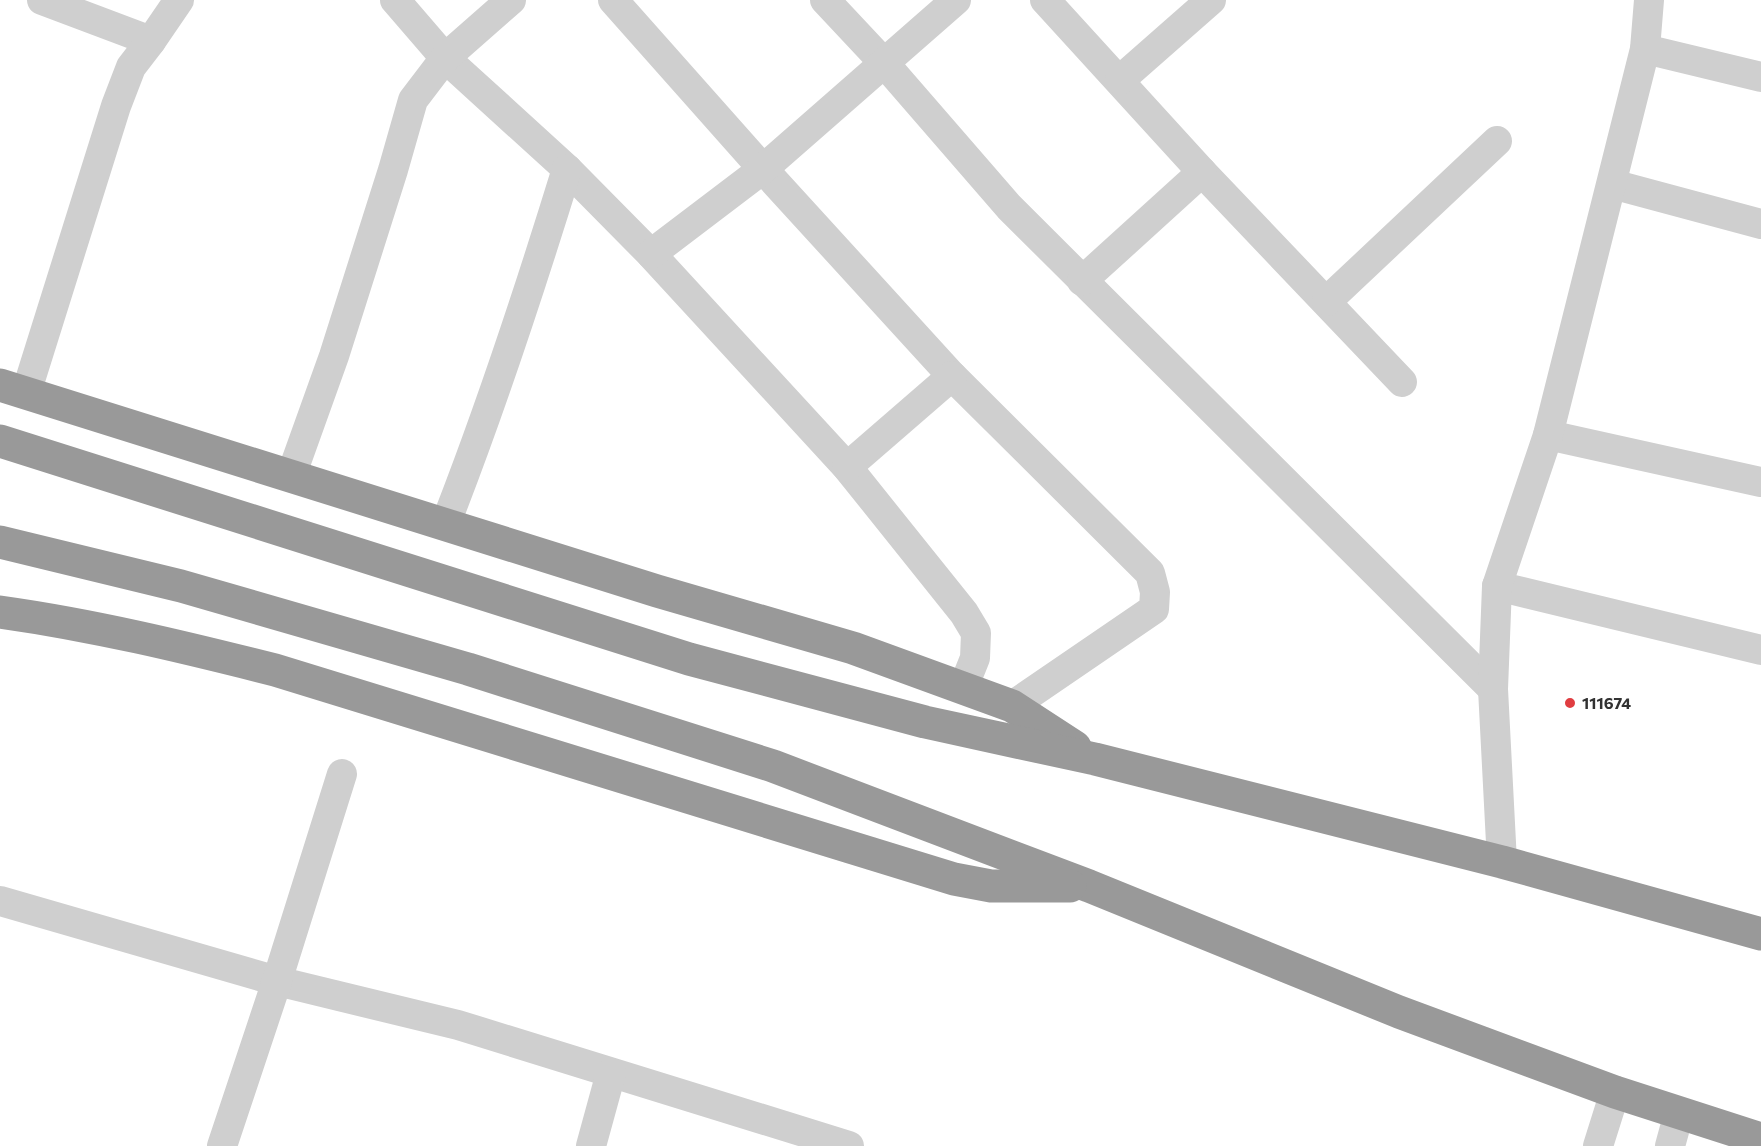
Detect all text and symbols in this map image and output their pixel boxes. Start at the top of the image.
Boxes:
place label: 111674 [1582,693,1631,712]
marker: 111674 [1563,696,1577,710]

